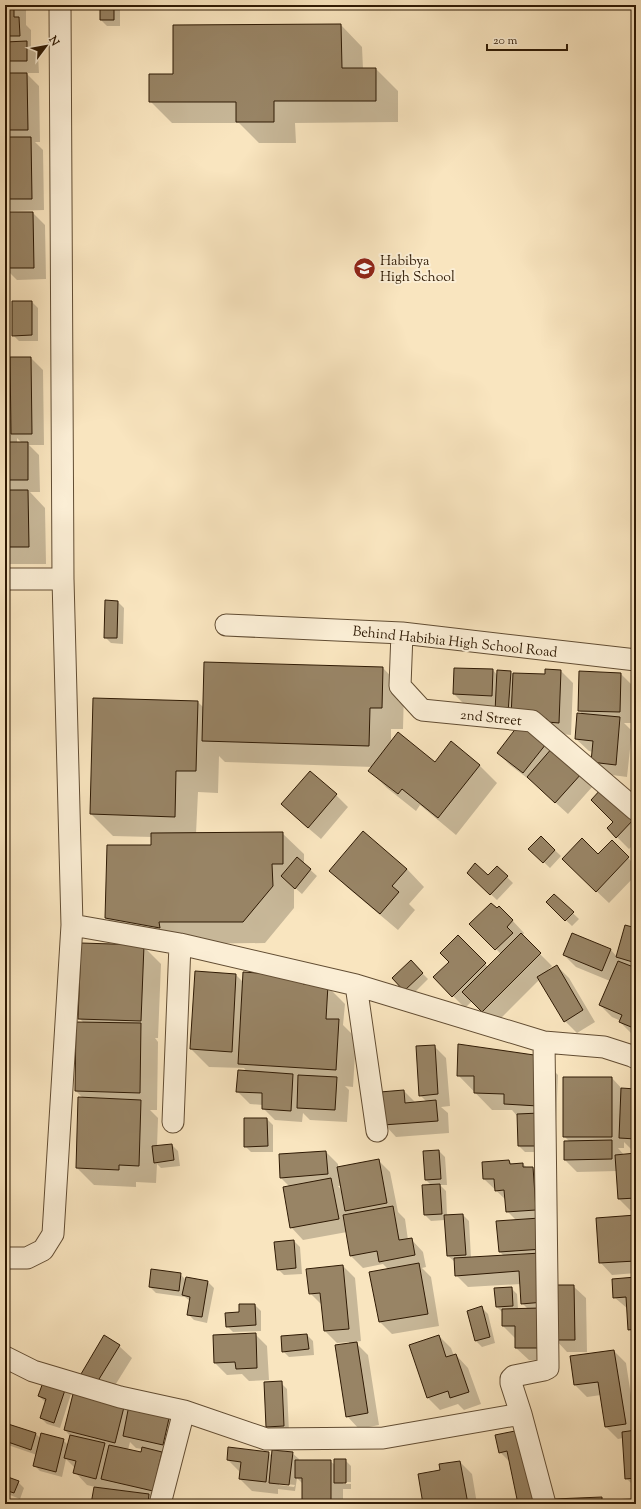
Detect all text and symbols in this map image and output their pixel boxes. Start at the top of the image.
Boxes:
north arrow [26,26,66,66]
scale bar [487,26,567,52]
text: N [44,32,63,49]
text: 20 m [493,32,518,50]
place label: Habibya High School [380,252,455,288]
school or university icon: Habibya High School [351,255,377,281]
street label: Behind Habibia High School Road [351,622,558,664]
street label: 2nd Street [459,706,523,732]

